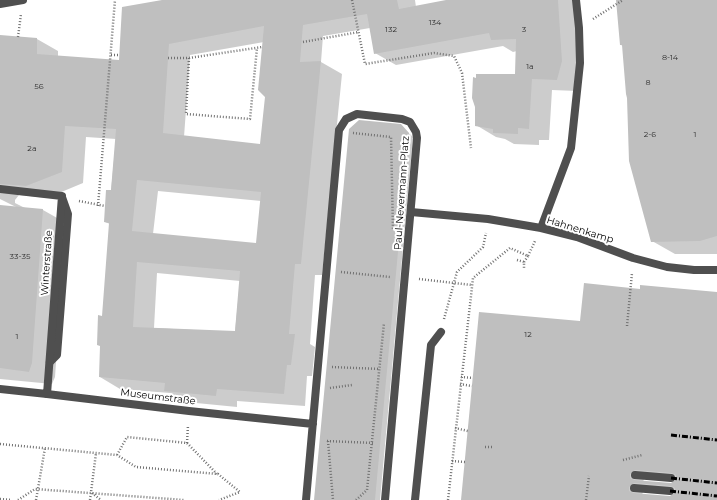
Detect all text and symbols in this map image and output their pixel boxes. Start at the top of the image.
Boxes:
house number: 134 [429,18,441,28]
house number: 132 [385,25,397,35]
house number: 3 [522,25,526,35]
house number: 8-14 [662,53,678,63]
house number: 1a [526,62,534,72]
house number: 8 [645,78,651,88]
house number: 56 [34,82,44,92]
house number: 2-6 [644,130,656,140]
house number: 1 [694,130,696,140]
street label: Paul-Nevermann-Platz [392,136,412,250]
house number: 2a [27,144,37,154]
street label: Hahnenkamp [545,214,615,246]
street label: Winterstraße [39,230,55,296]
house number: 33-35 [10,252,30,262]
house number: 12 [524,330,532,340]
house number: 1 [16,332,18,342]
street label: Museumstraße [120,386,196,408]

